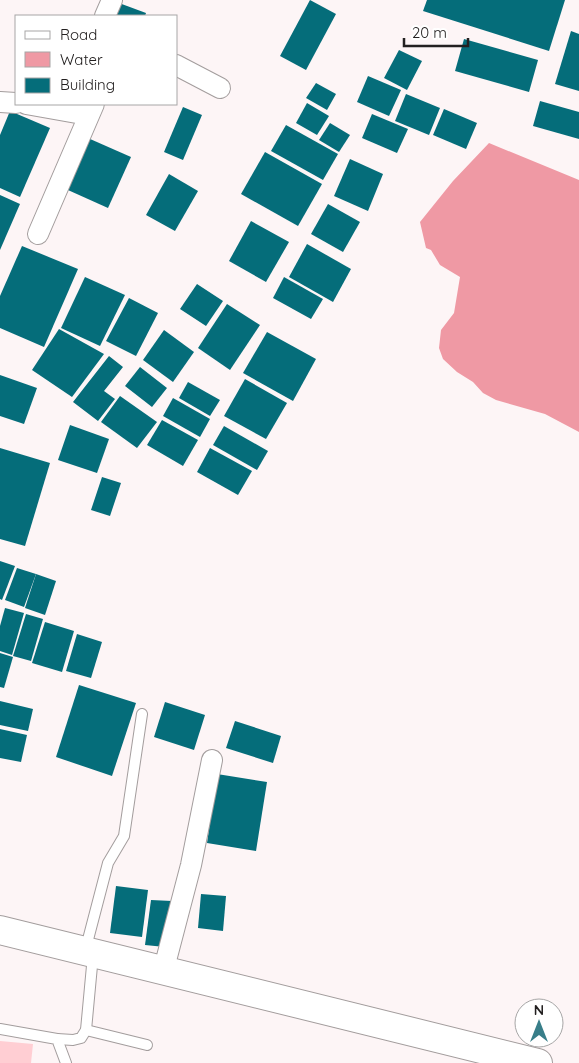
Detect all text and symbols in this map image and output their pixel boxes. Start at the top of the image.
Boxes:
legend [15,15,178,105]
scale bar [404,15,468,47]
text: 20 m [412,23,447,42]
text: Road [60,25,97,44]
text: Water [60,50,103,69]
text: Building [60,75,115,94]
north arrow [514,998,564,1048]
text: N [534,1001,544,1019]

